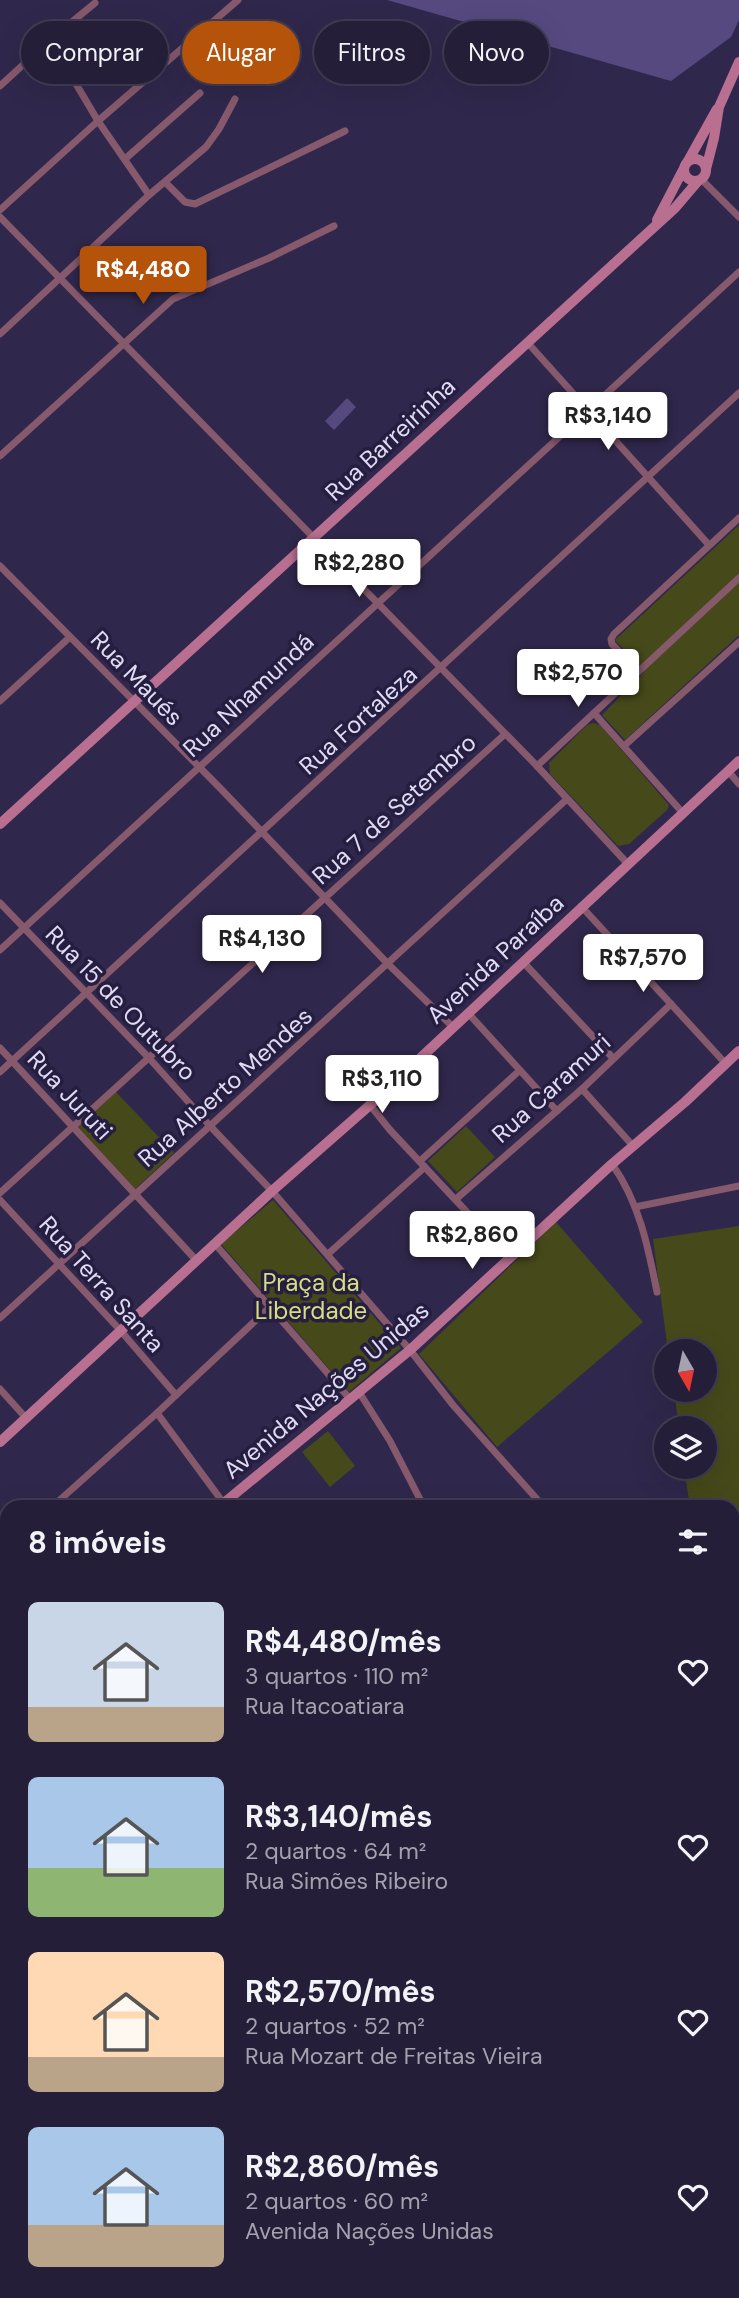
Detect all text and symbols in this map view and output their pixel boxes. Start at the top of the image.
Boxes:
chip: Comprar [21,21,168,84]
chip: Alugar [182,21,300,84]
chip: Filtros [314,21,430,84]
chip: Novo [444,21,549,84]
pin: R$4,480 [78,246,208,306]
text: R$4,480 [96,254,190,284]
street label: Rua Barreirinha [318,371,462,507]
pin: R$3,140 [543,392,673,452]
text: R$3,140 [564,400,652,430]
pin: R$2,280 [294,540,424,599]
text: R$2,280 [313,547,405,577]
street label: Rua Maués [84,624,190,732]
street label: Rua Nhamundá [176,626,320,764]
pin: R$2,570 [513,650,643,709]
text: R$2,570 [533,657,623,687]
street label: Rua Fortaleza [292,659,424,781]
street label: Rua 7 de Setembro [305,727,483,891]
street label: Avenida Paraíba [420,888,570,1030]
pin: R$4,130 [197,916,327,975]
street label: Rua 15 de Outubro [39,919,203,1087]
text: R$4,130 [218,923,306,953]
pin: R$7,570 [578,934,708,994]
text: R$7,570 [599,942,687,972]
street label: Rua Alberto Mendes [131,1000,319,1174]
street label: Rua Caramuri [485,1026,617,1150]
street label: Rua Juruti [21,1044,119,1146]
pin: R$3,110 [317,1056,447,1115]
text: R$3,110 [342,1063,422,1093]
street label: Rua Terra Santa [33,1209,171,1359]
pin: R$2,860 [407,1212,537,1271]
text: R$2,860 [426,1219,518,1249]
park label: Praça da Liberdade [255,1267,367,1326]
street label: Avenida Nações Unidas [217,1295,435,1485]
north arrow [654,1339,718,1402]
map controls [654,1339,717,1479]
button: layers [654,1416,717,1479]
text: 8 imóveis [28,1523,167,1562]
icon: filters [674,1523,712,1561]
text: R$4,480/mês [245,1622,442,1661]
icon: home [84,1630,168,1714]
icon: heart [674,1653,712,1691]
text: 3 quartos · 110 m² [245,1661,428,1691]
text: Rua Itacoatiara [245,1691,404,1721]
text: R$3,140/mês [245,1797,432,1836]
icon: home [84,1805,168,1889]
icon: heart [674,1828,712,1866]
text: 2 quartos · 64 m² [245,1836,426,1866]
text: Rua Simões Ribeiro [245,1866,448,1896]
text: R$2,570/mês [245,1972,436,2011]
icon: home [84,1980,168,2064]
icon: heart [674,2003,712,2041]
text: 2 quartos · 52 m² [245,2011,425,2041]
text: Rua Mozart de Freitas Vieira [245,2041,542,2071]
text: R$2,860/mês [245,2147,439,2186]
icon: home [84,2155,168,2239]
icon: heart [674,2178,712,2216]
text: 2 quartos · 60 m² [245,2186,428,2216]
text: Avenida Nações Unidas [245,2216,494,2246]

